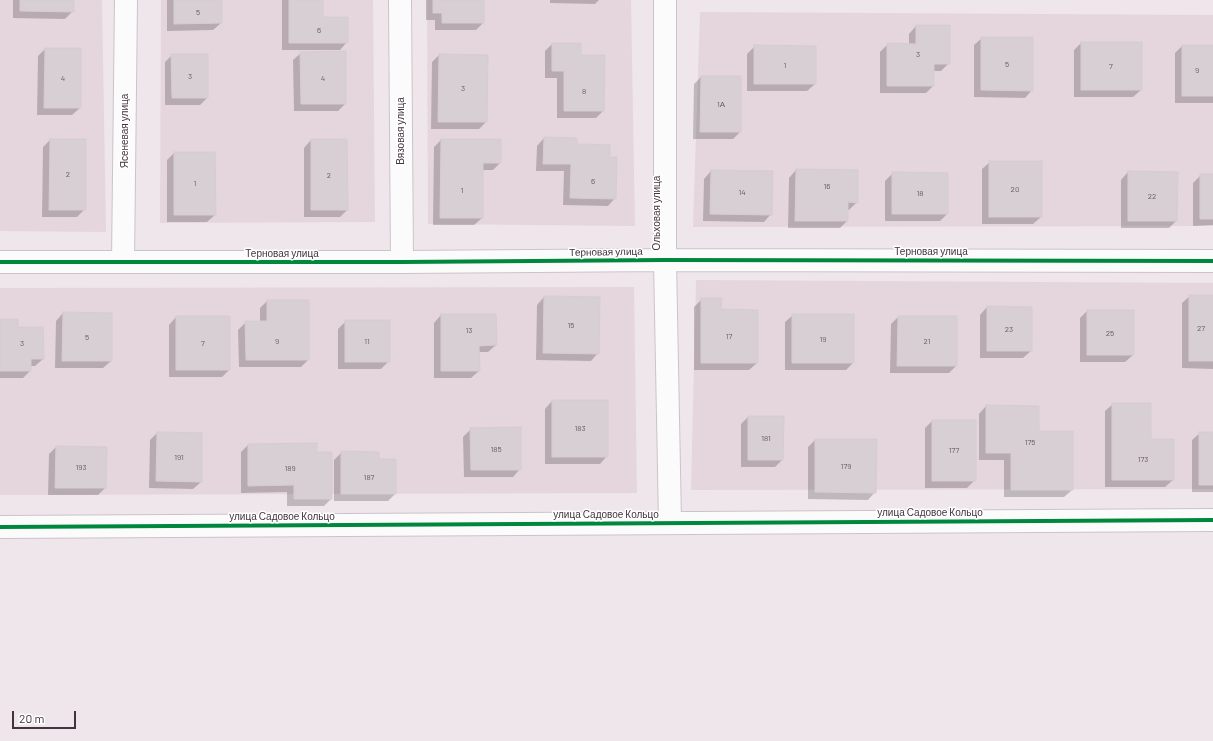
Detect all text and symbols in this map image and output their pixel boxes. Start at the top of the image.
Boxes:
house number: 5 [196,7,200,17]
house number: 6 [317,25,321,35]
house number: 3 [916,49,920,59]
house number: 5 [1005,59,1009,69]
house number: 1 [784,60,786,70]
house number: 7 [1109,61,1113,71]
house number: 9 [1195,65,1199,75]
house number: 3 [188,71,192,81]
house number: 4 [61,73,65,83]
house number: 4 [321,73,325,83]
house number: 3 [461,83,465,93]
house number: 8 [582,86,586,96]
street label: Ясеневая улица [119,94,131,168]
street label: Вязовая улица [395,97,407,165]
house number: 1А [717,99,725,109]
house number: 2 [66,169,70,179]
house number: 2 [327,170,331,180]
house number: 6 [591,176,595,186]
street label: Ольховая улица [651,176,663,250]
house number: 1 [194,178,196,188]
house number: 16 [824,181,830,191]
house number: 20 [1011,184,1019,194]
house number: 1 [461,185,463,195]
house number: 14 [738,187,746,197]
house number: 18 [917,188,923,198]
house number: 22 [1148,191,1156,201]
street label: Терновая улица [569,245,643,259]
street label: Терновая улица [894,246,968,258]
street label: Терновая улица [245,248,319,260]
house number: 15 [568,320,574,330]
house number: 27 [1197,323,1205,333]
house number: 23 [1005,324,1013,334]
house number: 13 [466,325,472,335]
house number: 25 [1106,328,1114,338]
house number: 17 [726,331,732,341]
house number: 5 [85,332,89,342]
house number: 19 [820,334,826,344]
house number: 9 [275,336,279,346]
house number: 11 [364,336,370,346]
house number: 21 [924,336,930,346]
house number: 3 [20,338,24,348]
house number: 7 [201,338,205,348]
house number: 183 [574,423,586,433]
house number: 181 [761,433,771,443]
house number: 175 [1025,437,1035,447]
house number: 185 [490,444,502,454]
house number: 177 [949,445,959,455]
house number: 191 [174,452,184,462]
house number: 173 [1138,454,1148,464]
house number: 179 [841,461,851,471]
house number: 193 [75,462,87,472]
house number: 189 [284,463,296,473]
house number: 187 [364,472,374,482]
street label: улица Садовое Кольцо [877,507,983,519]
street label: улица Садовое Кольцо [553,509,659,521]
street label: улица Садовое Кольцо [229,511,335,523]
scale bar [14,703,78,729]
text: 20 m [19,711,45,725]

